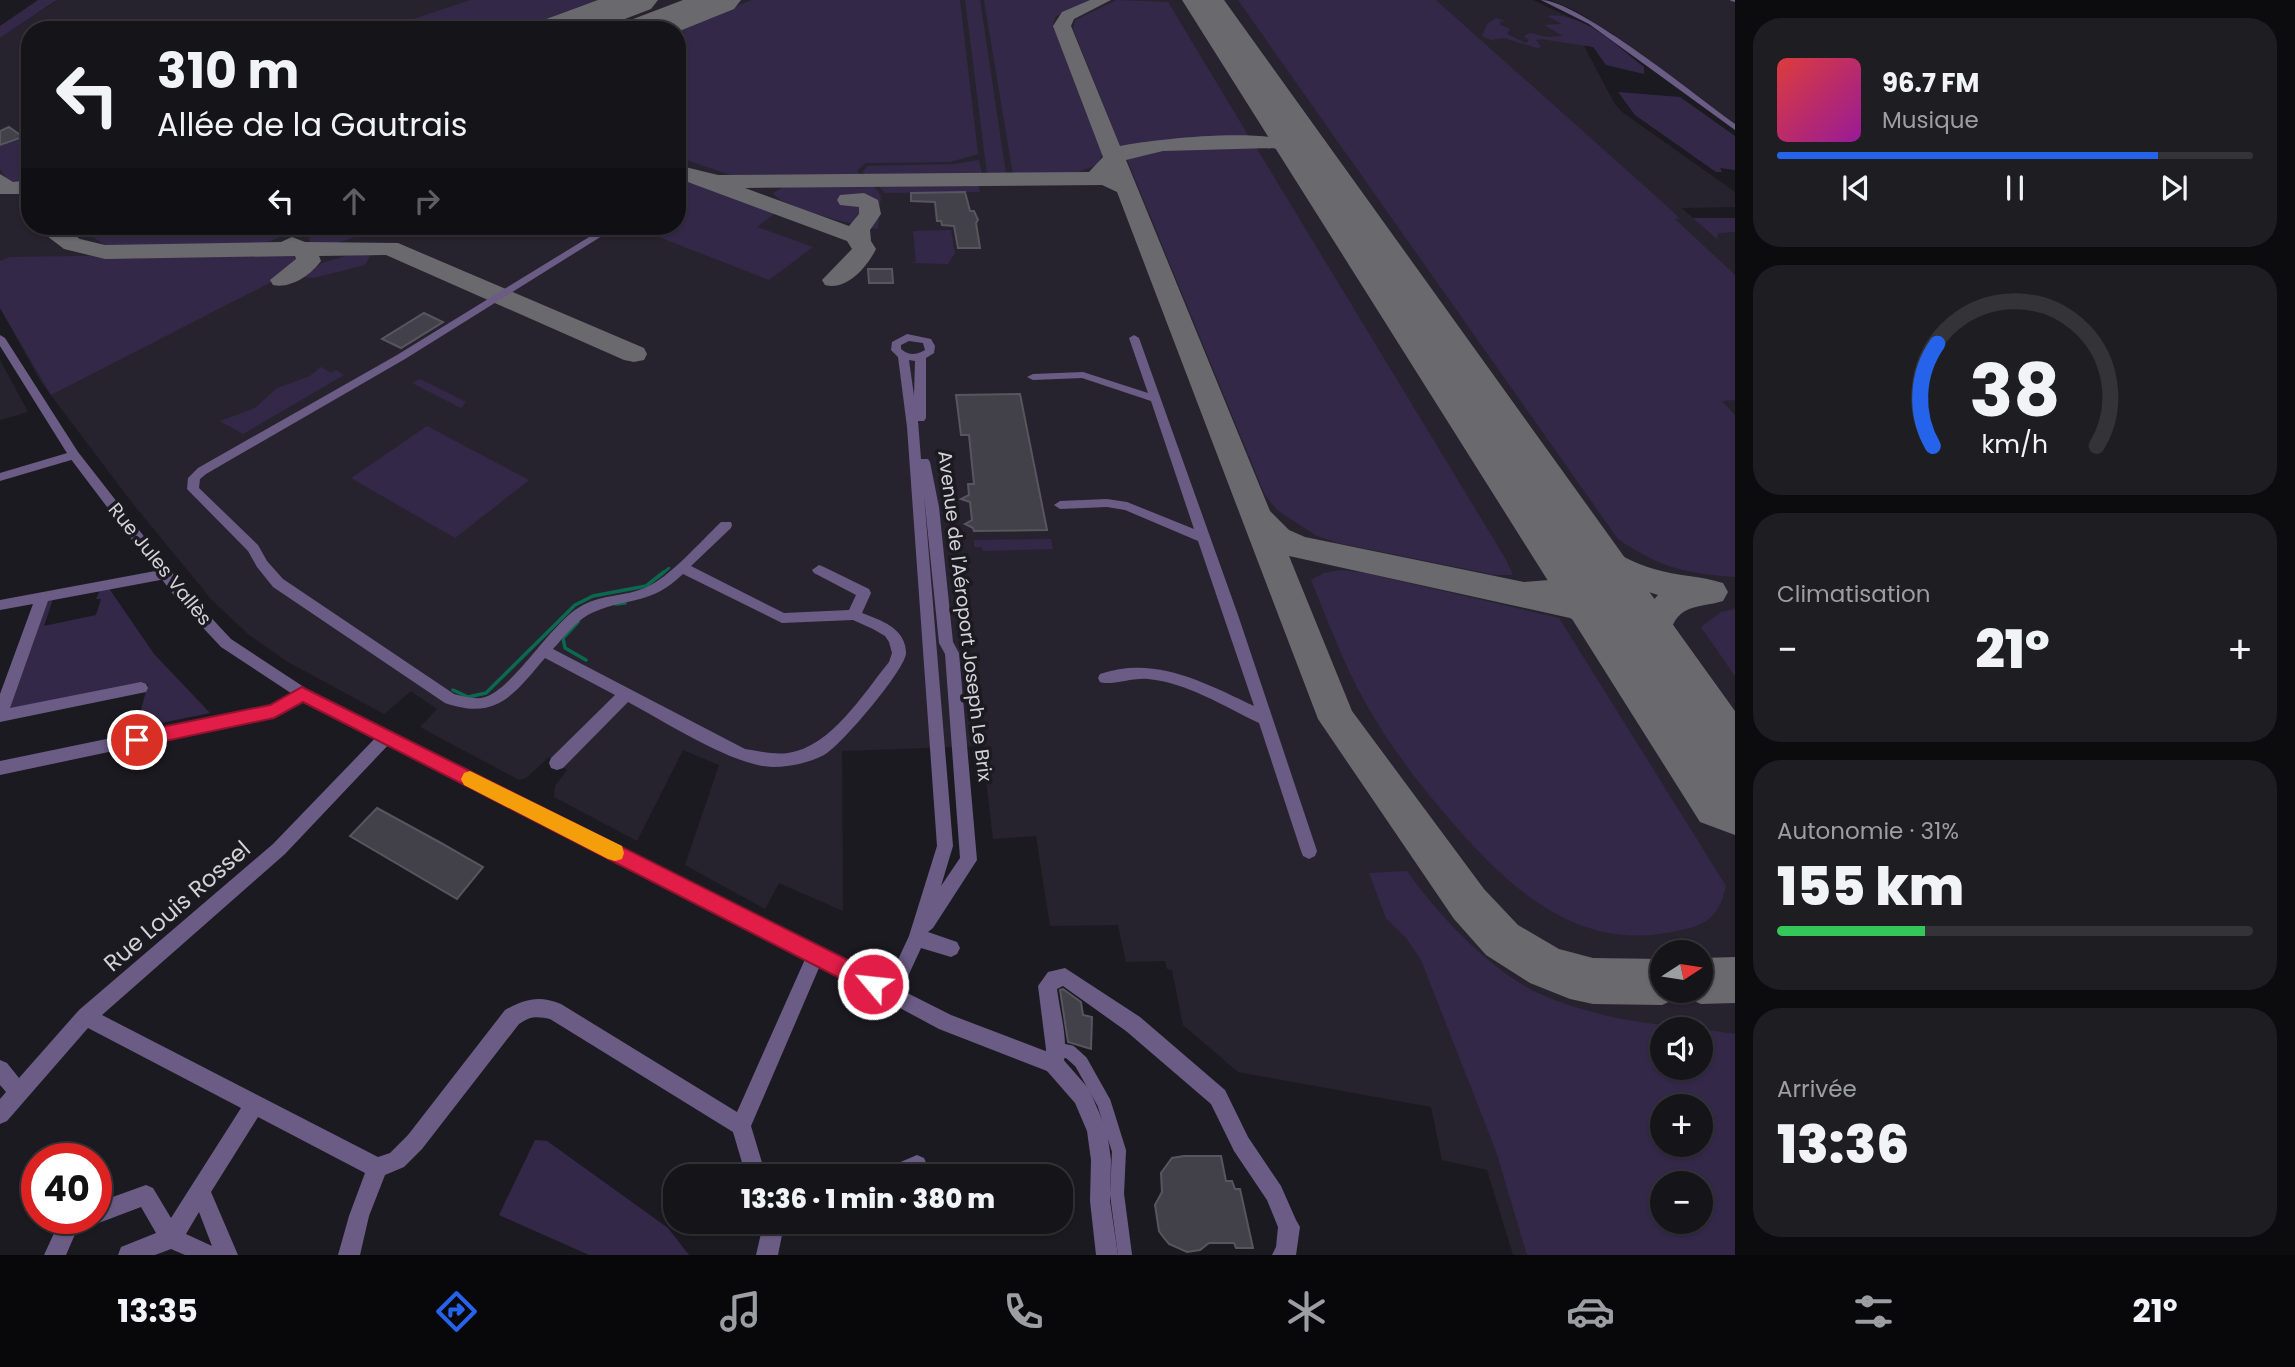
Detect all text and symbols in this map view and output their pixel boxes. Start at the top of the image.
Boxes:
text: 310 m [157,37,299,105]
icon: left [42,49,133,140]
text: 96.7 FM [1882,65,1979,101]
text: Allée de la Gautrais [157,102,467,147]
text: Musique [1882,104,1979,136]
icon: previous [1837,169,1875,207]
icon: pause [1996,169,2034,207]
icon: next [2155,169,2193,207]
icon: left [262,182,300,220]
icon: ahead [335,182,373,220]
icon: right [408,182,446,220]
text: 38 [1969,341,2061,442]
text: km/h [1982,427,2048,462]
street label: Avenue de l'Aéroport Joseph Le Brix [931,449,999,783]
street label: Rue Jules Vallès [102,497,218,631]
text: Climatisation [1777,578,1930,610]
text: 21° [1975,613,2050,686]
text: − [1777,623,1798,676]
text: + [2227,623,2253,676]
pin [107,710,167,770]
icon: arrive [118,721,156,759]
text: Autonomie · 31% [1777,815,1959,847]
street label: Rue Louis Rossel [97,833,257,979]
text: 155 km [1777,850,1964,923]
north arrow [1650,940,1713,1003]
map controls [1650,940,1713,1234]
position arrow [836,947,910,1021]
button: sound [1650,1017,1713,1080]
text: Arrivée [1777,1073,1857,1105]
button: + [1650,1094,1713,1157]
text: 13:36 [1777,1108,1909,1181]
speed limit sign: 40 [21,1143,112,1234]
button: − [1650,1171,1713,1234]
text: 13:36 · 1 min · 380 m [741,1181,995,1217]
icon: directions [432,1287,481,1336]
icon: music [716,1287,765,1336]
icon: phone [999,1287,1048,1336]
icon: climate [1282,1287,1331,1336]
icon: car [1566,1287,1615,1336]
icon: filters [1849,1287,1898,1336]
text: 13:35 [117,1288,198,1333]
text: 21° [2133,1288,2178,1333]

